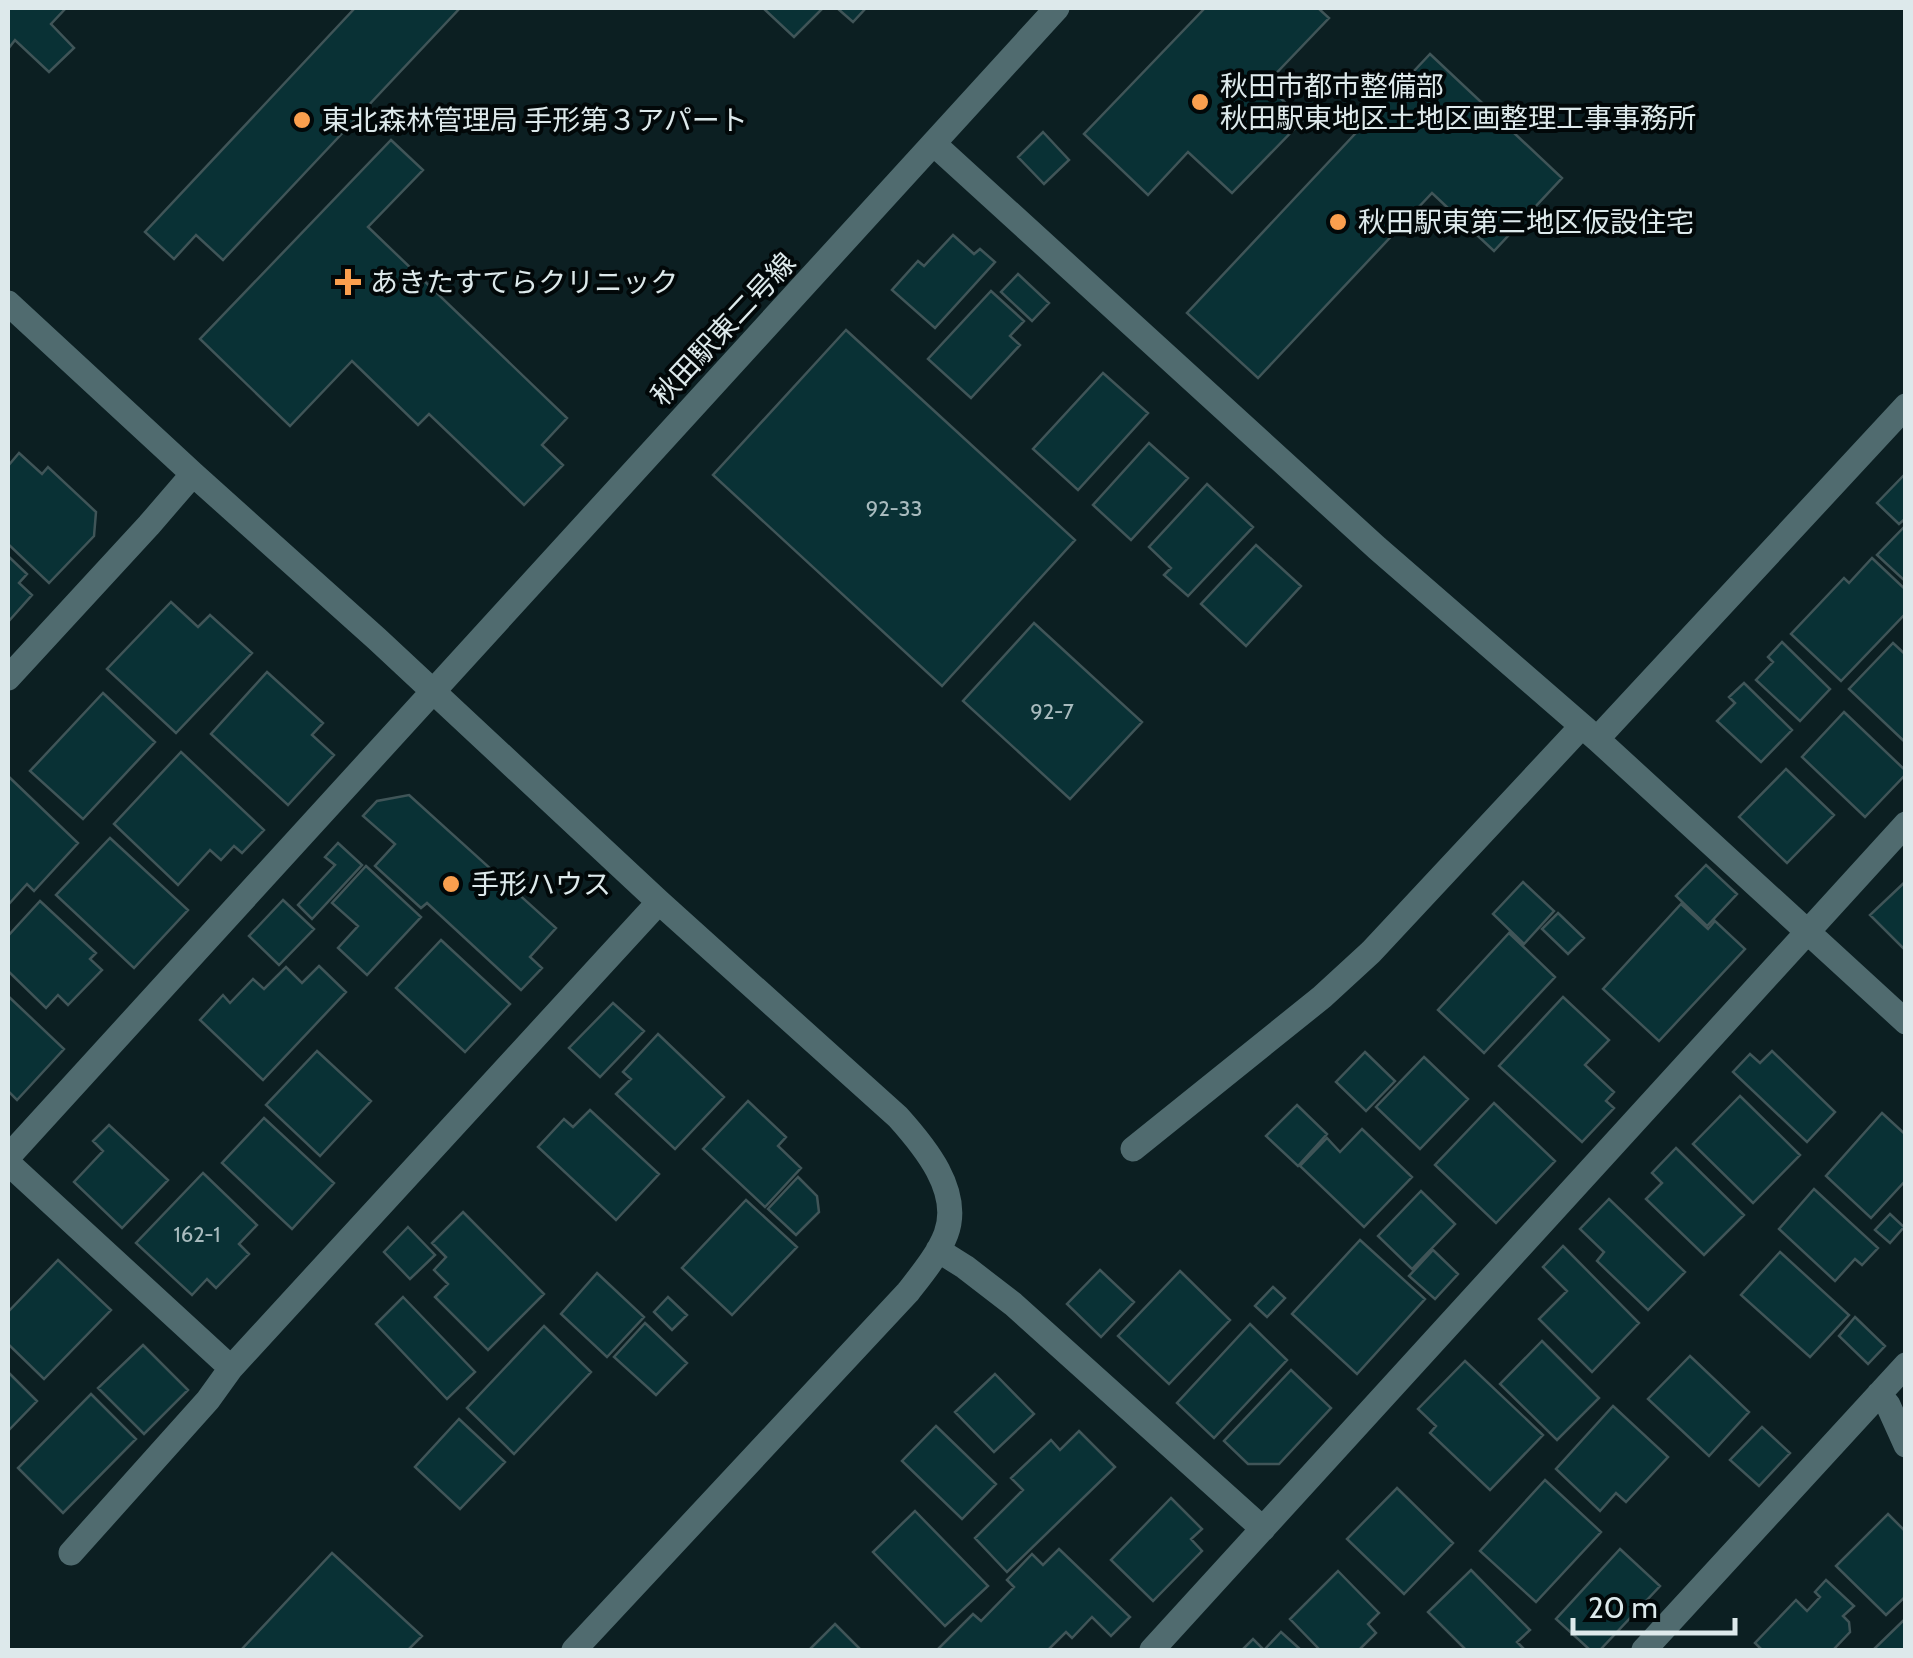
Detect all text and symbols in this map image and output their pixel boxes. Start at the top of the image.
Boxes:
place label: 秋田市都市整備部 秋田駅東地区土地区画整理工事事務所 [1220,69,1696,135]
marker: 秋田市都市整備部 秋田駅東地区土地区画整理工事事務所 [1189,91,1211,113]
place label: 東北森林管理局 手形第３アパート [322,103,748,137]
marker: 東北森林管理局 手形第３アパート [291,109,313,131]
place label: 秋田駅東第三地区仮設住宅 [1358,205,1694,239]
marker: 秋田駅東第三地区仮設住宅 [1327,211,1349,233]
street label: 秋田駅東二号線 [644,246,802,412]
place label: あきたすてらクリニック [370,265,678,299]
marker: あきたすてらクリニック [335,269,361,295]
house number: 92-33 [866,495,922,522]
house number: 92-7 [1030,698,1074,725]
place label: 手形ハウス [471,867,611,901]
marker: 手形ハウス [440,873,462,895]
house number: 162-1 [173,1221,221,1248]
scale bar [1573,1573,1736,1635]
text: 20 m [1588,1589,1658,1626]

